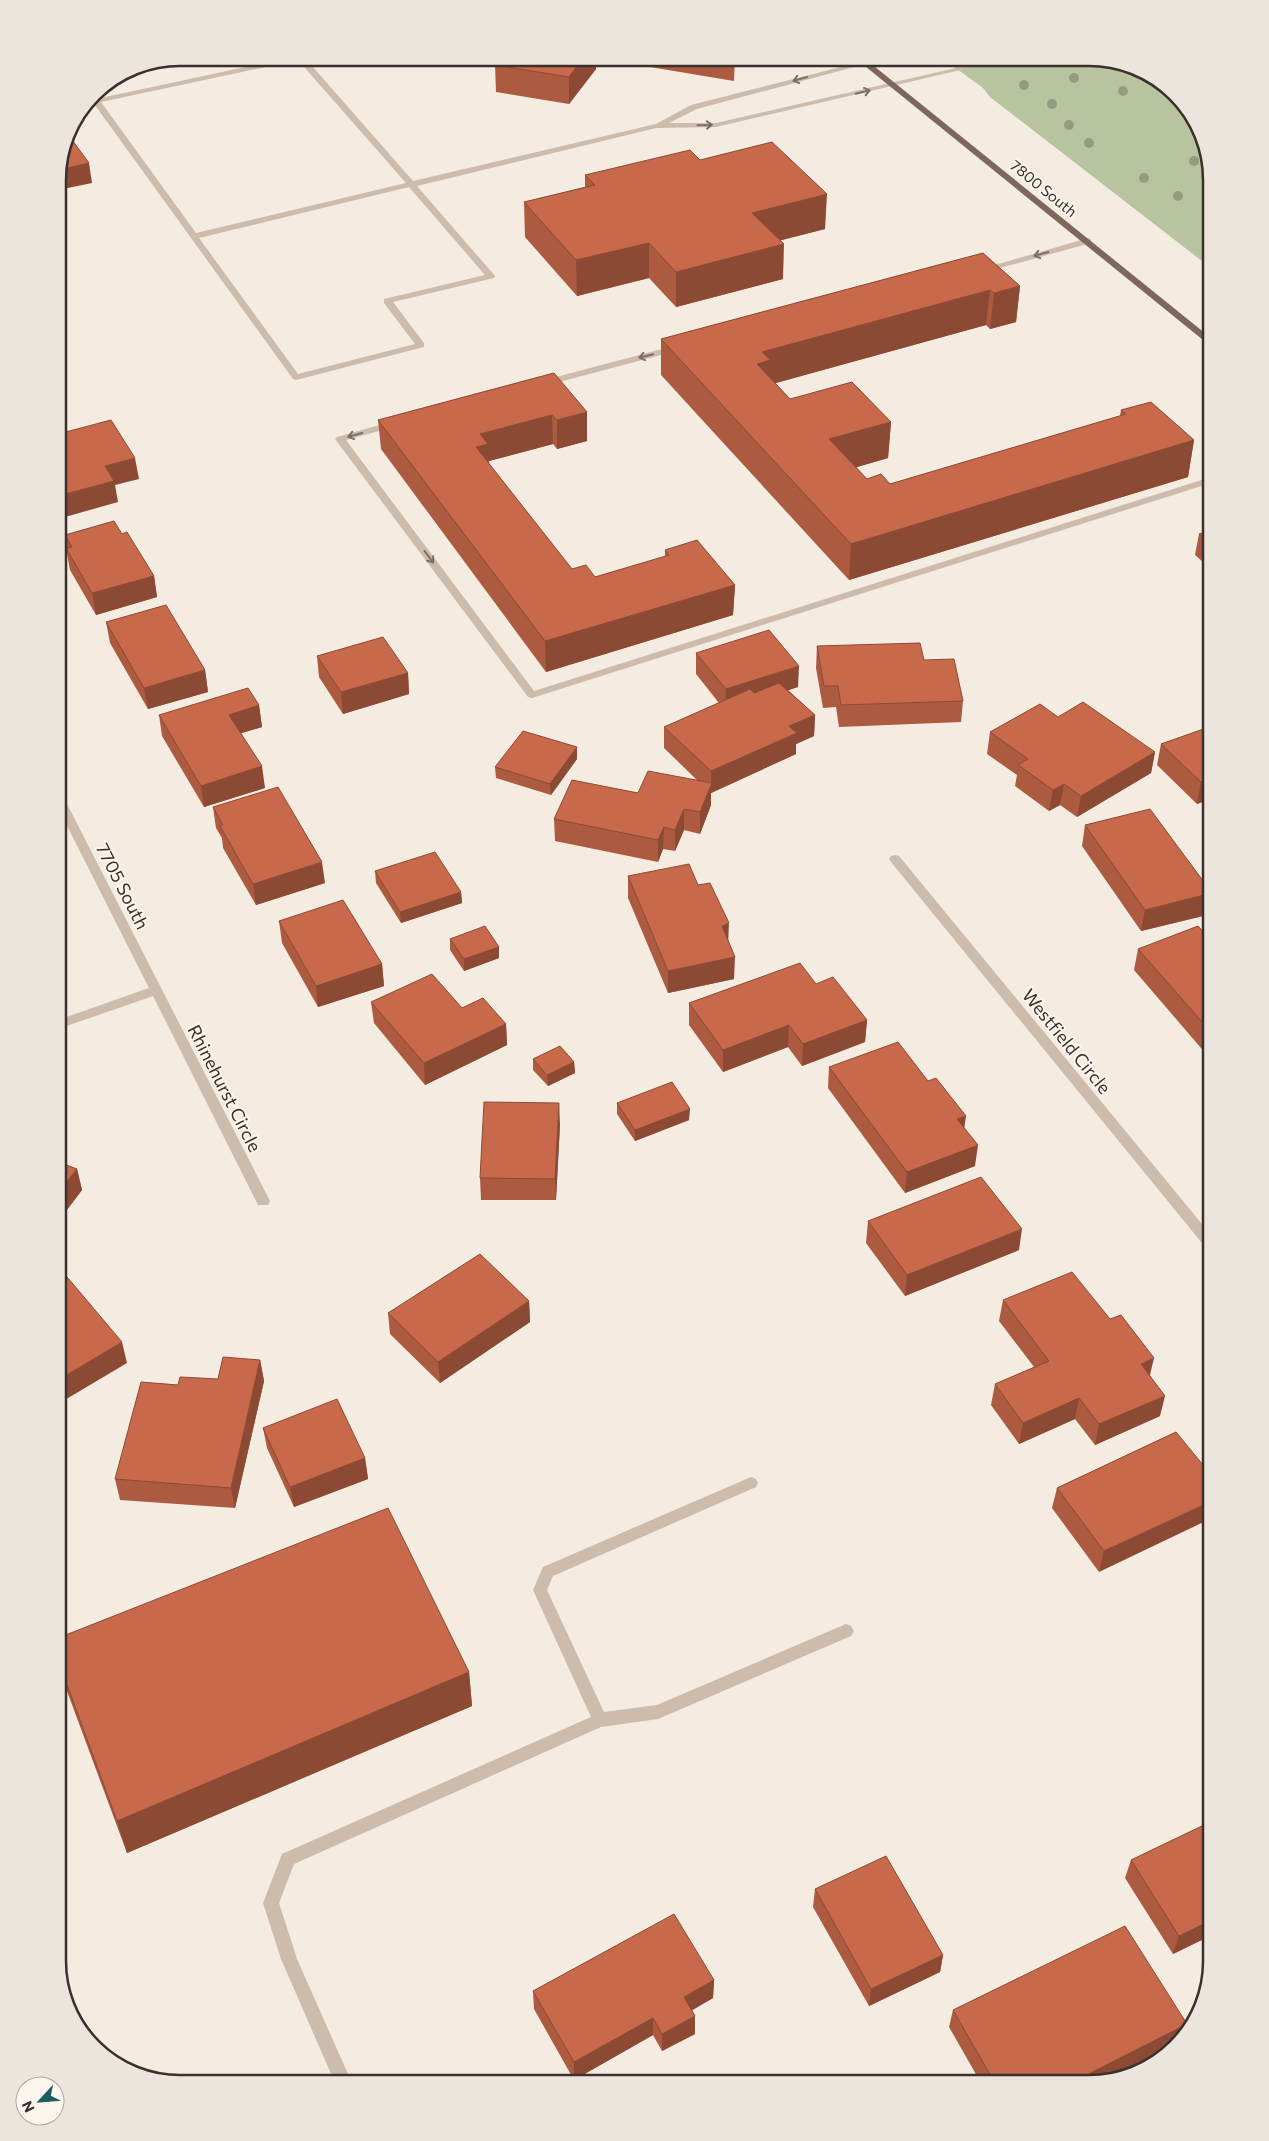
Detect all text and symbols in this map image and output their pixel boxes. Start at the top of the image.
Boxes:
one-way arrow [793,75,809,85]
one-way arrow [855,87,871,96]
one-way arrow [696,121,712,130]
street label: 7800 South [1007,156,1081,220]
one-way arrow [1033,250,1049,259]
one-way arrow [639,351,655,361]
one-way arrow [347,431,363,440]
one-way arrow [424,550,434,564]
street label: 7705 South [92,839,154,933]
street label: Westfield Circle [1018,984,1116,1098]
street label: Rhinehurst Circle [183,1021,267,1155]
north arrow [15,2076,65,2126]
text: N [18,2098,38,2115]

